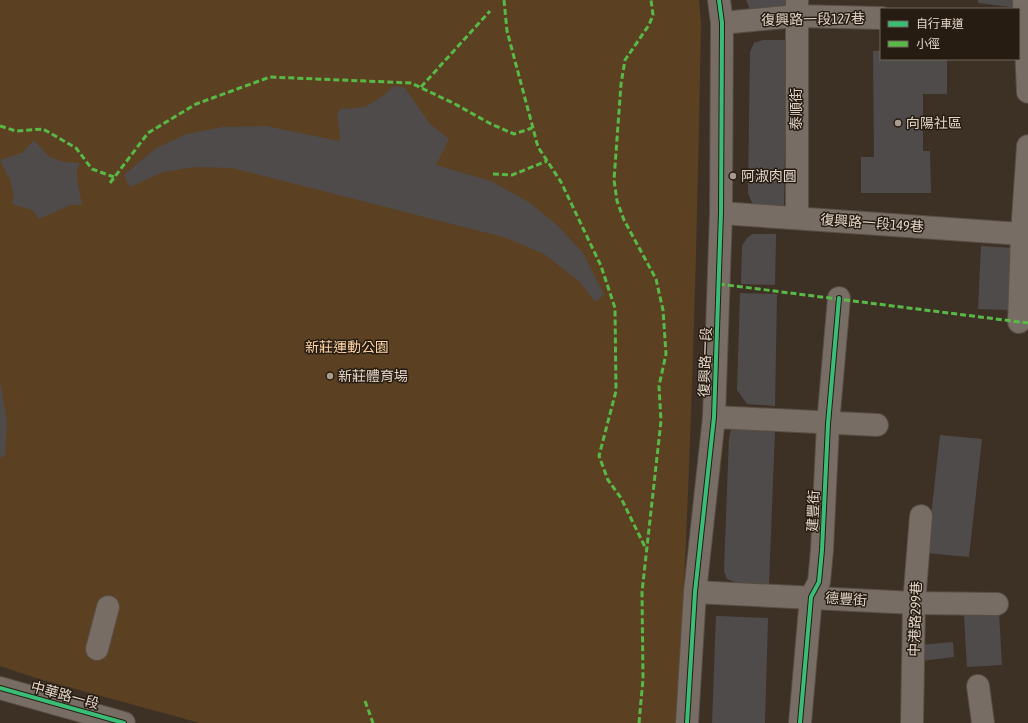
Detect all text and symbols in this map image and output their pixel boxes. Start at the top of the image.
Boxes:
legend [880,8,1020,60]
street label: 復興路一段127巷 [761,10,865,28]
text: 自行車道 [916,17,964,31]
text: 小徑 [916,37,940,51]
street label: 泰順街 [788,88,804,130]
place label: 向陽社區 [906,115,962,131]
marker: 向陽社區 [893,118,903,128]
place label: 阿淑肉圓 [741,168,797,184]
marker: 阿淑肉圓 [728,171,738,181]
street label: 復興路一段149巷 [820,211,924,235]
street label: 復興路一段 [696,327,714,397]
park label: 新莊運動公園 [305,339,389,355]
place label: 新莊體育場 [338,368,408,384]
marker: 新莊體育場 [325,371,335,381]
street label: 建豐街 [804,490,822,532]
street label: 中港路299巷 [906,581,924,657]
street label: 德豐街 [824,590,868,608]
street label: 中華路一段 [29,678,101,712]

